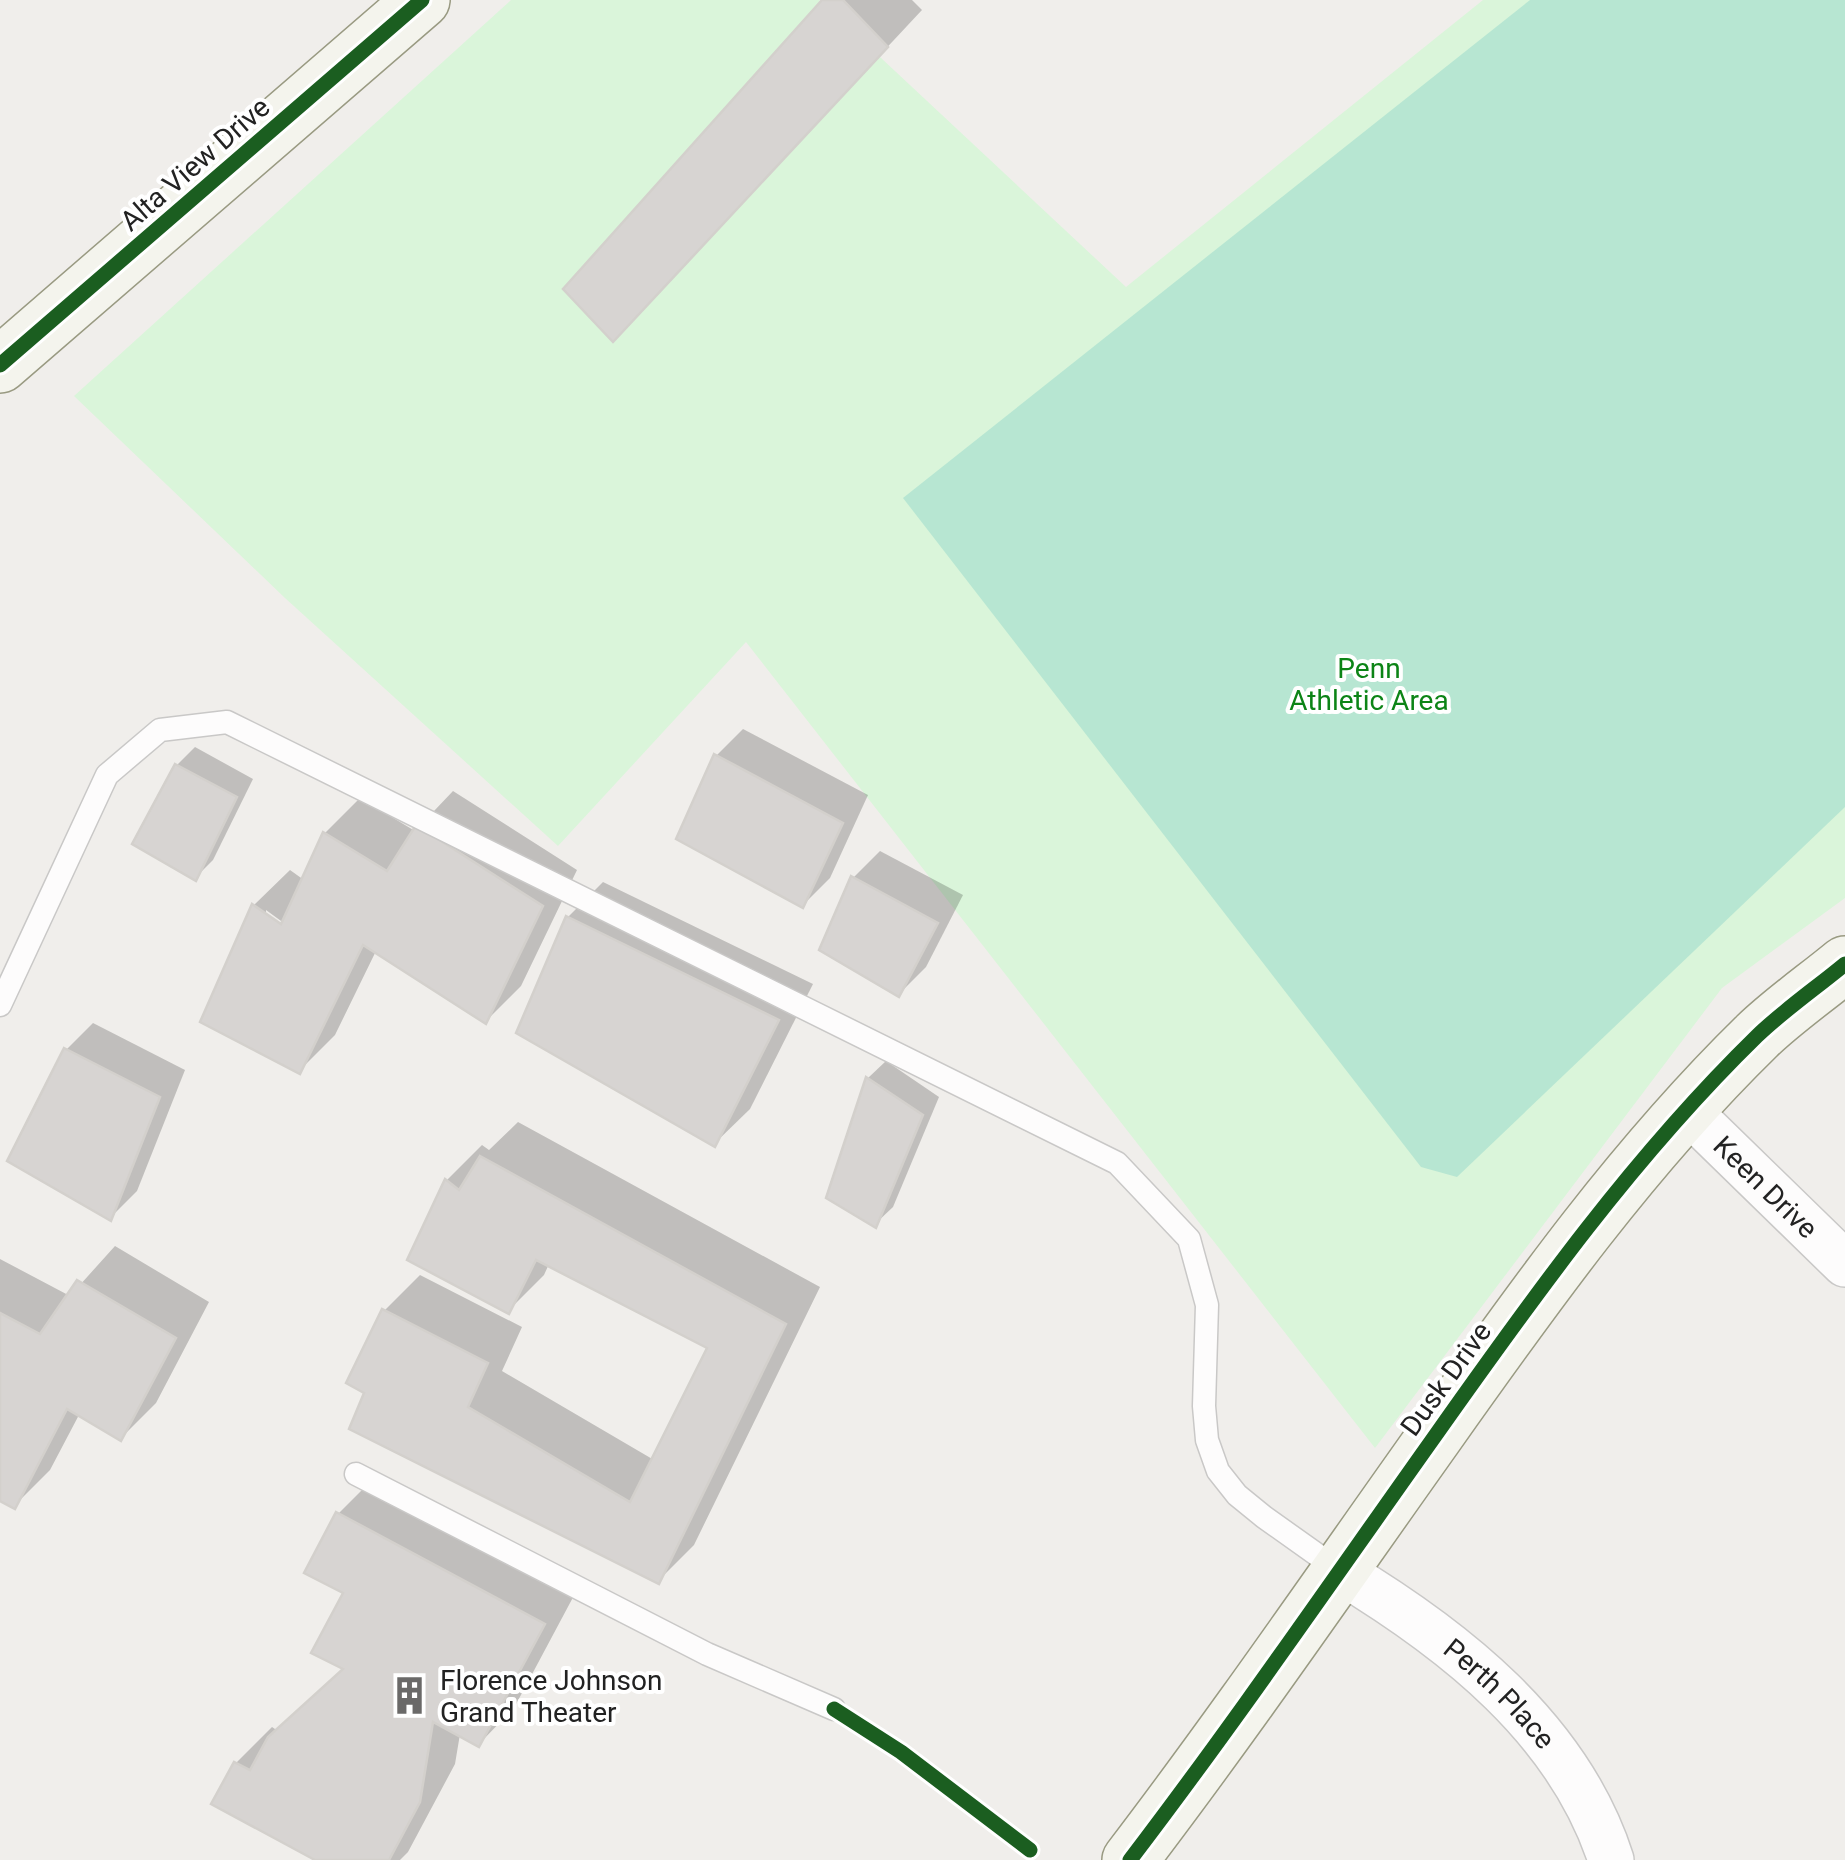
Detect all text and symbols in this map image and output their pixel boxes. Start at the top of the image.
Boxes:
street label: Alta View Drive [114,90,276,238]
park label: Penn Athletic Area [1289,652,1449,717]
street label: Keen Drive [1707,1129,1825,1245]
street label: Dusk Drive [1394,1316,1498,1442]
street label: Perth Place [1437,1631,1562,1755]
place label: Florence Johnson Grand Theater [440,1664,662,1729]
building icon: Florence Johnson Grand Theater [389,1675,431,1717]

